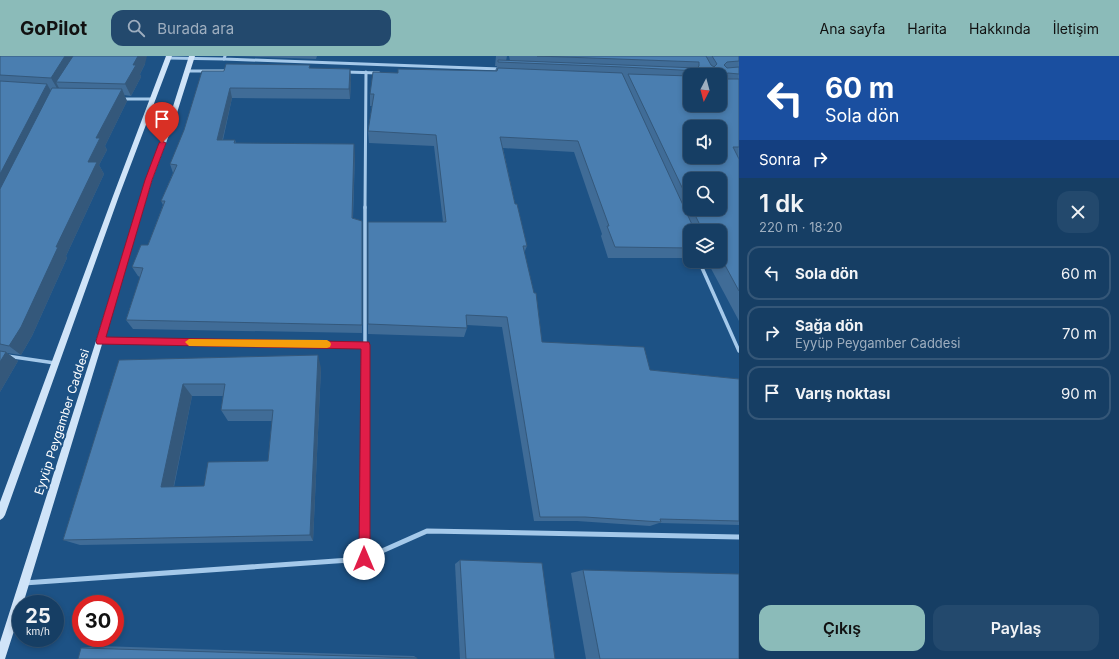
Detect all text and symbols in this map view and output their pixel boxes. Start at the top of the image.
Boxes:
search box [111,10,391,46]
text: GoPilot [20,17,87,40]
icon: search [125,17,147,39]
text: Burada ara [157,19,234,38]
text: Ana sayfa [820,20,885,37]
text: Harita [907,20,947,37]
text: Hakkında [969,20,1031,37]
text: İletişim [1053,20,1099,37]
north arrow [683,68,727,112]
map controls [683,68,727,268]
text: 60 m [825,71,894,105]
icon: left [759,72,811,124]
pin [145,102,179,143]
text: Sola dön [825,105,899,126]
icon: arrive [151,108,173,130]
button: sound [683,120,727,164]
icon: right [809,148,831,170]
text: Sonra [759,150,801,169]
button: search [683,172,727,216]
text: 1 dk [759,189,804,218]
button: close [1057,191,1099,233]
text: 220 m · 18:20 [759,219,842,235]
button: layers [683,224,727,268]
icon: left [761,262,783,284]
text: Sola dön [795,264,858,283]
text: 60 m [1061,264,1097,283]
text: Sağa dön [795,316,863,335]
icon: right [761,322,783,344]
text: 70 m [1062,324,1097,343]
text: Eyyüp Peygamber Caddesi [795,335,960,351]
street label: Eyyüp Peygamber Caddesi [31,347,92,497]
icon: arrive [761,382,783,404]
text: Varış noktası [795,384,890,403]
text: 90 m [1061,384,1097,403]
position arrow [343,538,385,580]
speed limit sign: 30 [72,595,124,647]
text: 25 [25,604,51,628]
button: Çıkış [759,605,925,651]
button: Paylaş [933,605,1099,651]
text: km/h [26,625,50,637]

